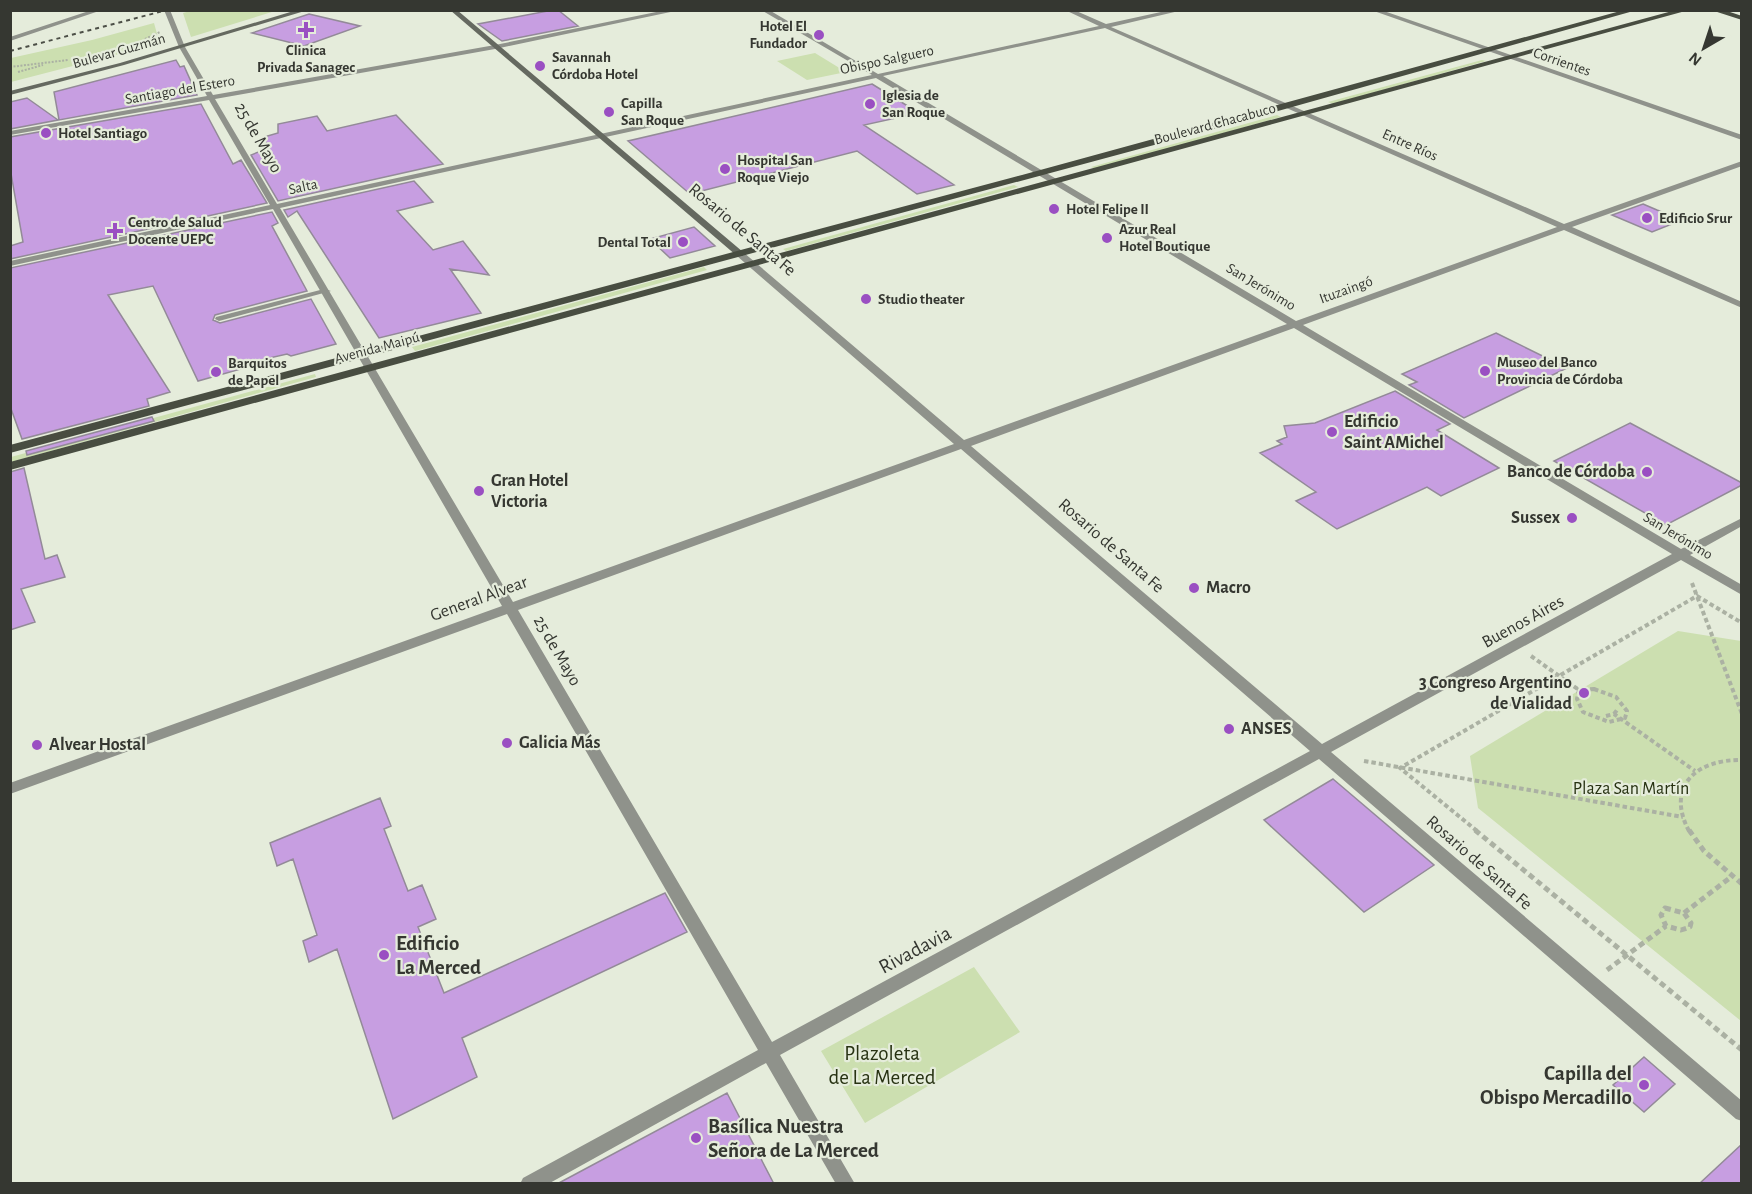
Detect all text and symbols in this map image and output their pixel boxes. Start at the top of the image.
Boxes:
north arrow [1674,18,1734,78]
place label: Hotel El Fundador [749,19,808,51]
marker: Clinica Privada Sanagec [297,21,315,39]
marker: Hotel El Fundador [812,28,826,42]
street label: Bulevar Guzmán [71,31,167,71]
place label: Clinica Privada Sanagec [257,43,355,75]
street label: Obispo Salguero [839,43,935,77]
street label: Corrientes [1531,45,1593,79]
text: N [1686,49,1705,69]
place label: Savannah Córdoba Hotel [552,50,638,82]
marker: Savannah Córdoba Hotel [533,59,547,73]
street label: Santiago del Estero [124,73,236,107]
place label: Iglesia de San Roque [882,88,945,120]
place label: Capilla San Roque [621,96,684,128]
marker: Iglesia de San Roque [863,97,877,111]
street label: 25 de Mayo [231,100,285,176]
street label: Boulevard Chacabuco [1153,101,1277,147]
marker: Capilla San Roque [602,105,616,119]
marker: Hotel Santiago [39,126,53,140]
place label: Hotel Santiago [58,126,147,141]
street label: Entre Ríos [1380,126,1440,164]
place label: Hospital San Roque Viejo [737,153,813,185]
marker: Hospital San Roque Viejo [718,162,732,176]
street label: Salta [287,177,319,197]
street label: Rosario de Santa Fe [685,180,799,280]
marker: Hotel Felipe II [1047,202,1061,216]
place label: Hotel Felipe II [1066,202,1149,217]
marker: Edificio Srur [1640,211,1654,225]
place label: Edificio Srur [1659,211,1733,226]
place label: Centro de Salud Docente UEPC [128,215,222,247]
marker: Centro de Salud Docente UEPC [106,222,124,240]
place label: Azur Real Hotel Boutique [1119,222,1210,254]
marker: Azur Real Hotel Boutique [1100,231,1114,245]
place label: Dental Total [597,235,671,250]
marker: Dental Total [676,235,690,249]
street label: San Jerónimo [1224,261,1298,313]
street label: Ituzaingó [1317,273,1375,307]
marker: Studio theater [859,292,873,306]
place label: Studio theater [878,292,965,307]
street label: Avenida Maipú [333,329,422,367]
place label: Museo del Banco Provincia de Córdoba [1497,355,1623,387]
place label: Barquitos de Papel [228,356,287,388]
marker: Museo del Banco Provincia de Córdoba [1478,364,1492,378]
marker: Barquitos de Papel [209,365,223,379]
place label: Edificio Saint AMichel [1344,413,1444,452]
marker: Edificio Saint AMichel [1325,425,1339,439]
place label: Banco de Córdoba [1507,463,1635,481]
marker: Banco de Córdoba [1640,465,1654,479]
place label: Gran Hotel Victoria [491,472,568,511]
marker: Gran Hotel Victoria [472,484,486,498]
street label: Rosario de Santa Fe [1055,495,1167,597]
place label: Sussex [1511,509,1561,527]
street label: San Jerónimo [1641,510,1715,562]
marker: Sussex [1565,511,1579,525]
street label: General Alvear [428,573,530,625]
place label: Macro [1206,579,1251,597]
marker: Macro [1187,581,1201,595]
street label: Buenos Aires [1479,592,1567,652]
street label: 25 de Mayo [530,613,584,689]
place label: 3 Congreso Argentino de Vialidad [1419,674,1573,713]
marker: 3 Congreso Argentino de Vialidad [1577,686,1591,700]
place label: ANSES [1241,720,1291,738]
marker: ANSES [1222,722,1236,736]
place label: Galicia Más [519,734,601,752]
place label: Alvear Hostal [49,736,146,754]
marker: Galicia Más [500,736,514,750]
marker: Alvear Hostal [30,738,44,752]
park label: Plaza San Martín [1573,780,1689,798]
street label: Rosario de Santa Fe [1423,812,1535,914]
street label: Rivadavia [875,922,955,978]
place label: Edificio La Merced [396,933,481,978]
marker: Edificio La Merced [377,948,391,962]
park label: Plazoleta de La Merced [828,1043,936,1088]
place label: Capilla del Obispo Mercadillo [1480,1063,1632,1108]
marker: Capilla del Obispo Mercadillo [1637,1078,1651,1092]
place label: Basílica Nuestra Señora de La Merced [708,1116,879,1161]
marker: Basílica Nuestra Señora de La Merced [689,1131,703,1145]

